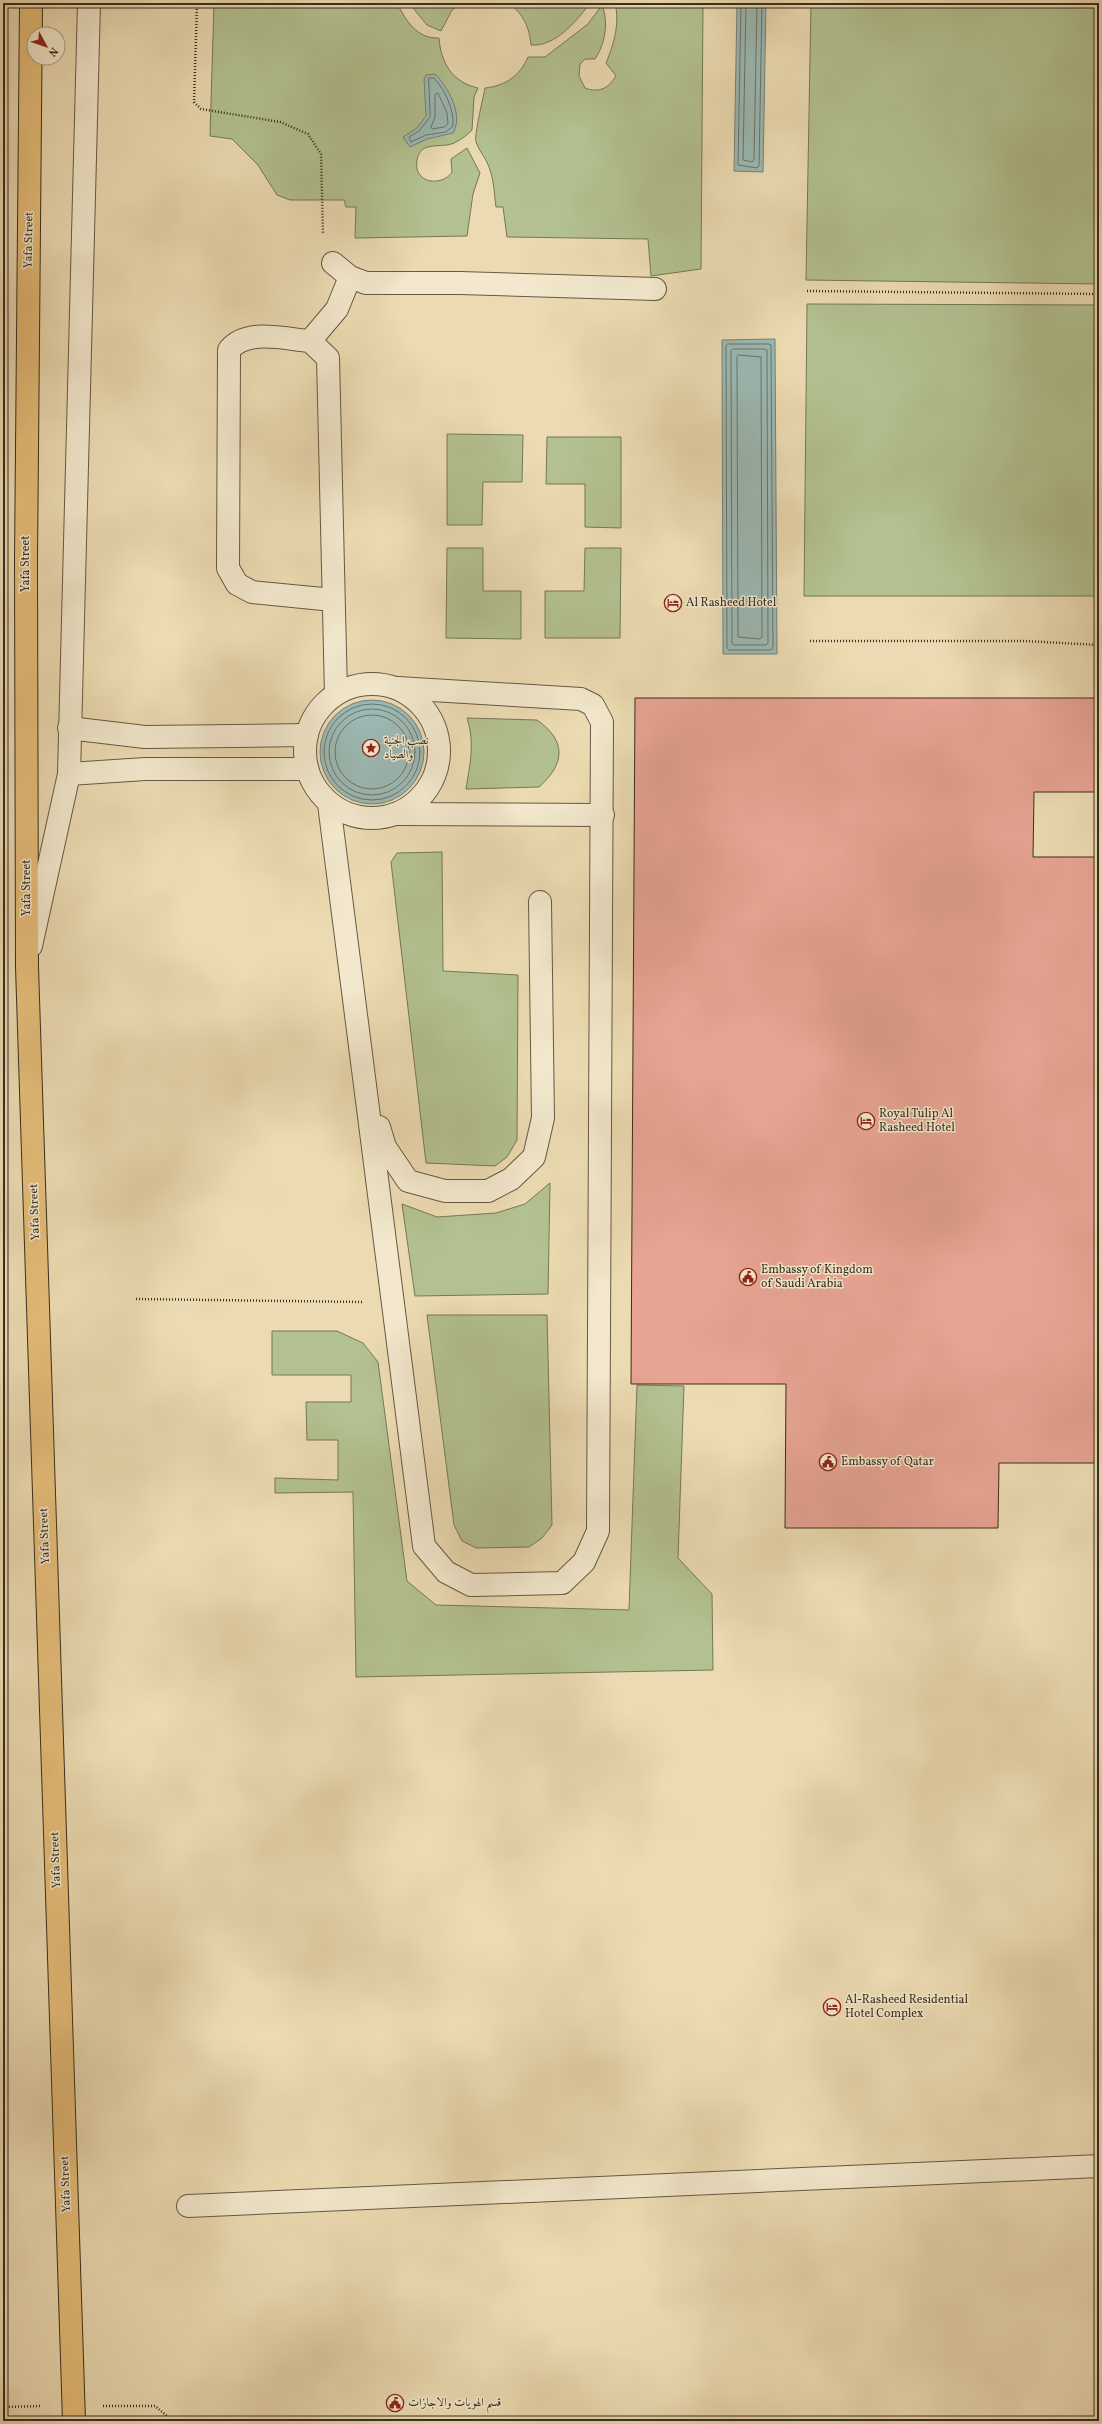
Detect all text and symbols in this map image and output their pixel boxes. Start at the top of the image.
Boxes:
north arrow [26,26,66,66]
text: N [44,44,61,59]
street label: Yafa Street [21,212,37,268]
street label: Yafa Street [18,536,34,592]
hotel icon: Al Rasheed Hotel [663,593,683,613]
place label: Al Rasheed Hotel [686,595,777,611]
place label: نصب الجنية والصياد [384,733,429,763]
place icon: نصب الجنية والصياد [361,738,381,758]
street label: Yafa Street [19,860,35,916]
place label: Royal Tulip Al Rasheed Hotel [879,1106,955,1136]
hotel icon: Royal Tulip Al Rasheed Hotel [856,1111,876,1131]
street label: Yafa Street [26,1183,44,1241]
place label: Embassy of Kingdom of Saudi Arabia [761,1262,873,1292]
public building icon: Embassy of Kingdom of Saudi Arabia [738,1267,758,1287]
public building icon: Embassy of Qatar [818,1452,838,1472]
place label: Embassy of Qatar [841,1454,934,1470]
street label: Yafa Street [36,1507,54,1565]
street label: Yafa Street [47,1831,65,1889]
place label: Al-Rasheed Residential Hotel Complex [845,1992,969,2022]
hotel icon: Al-Rasheed Residential Hotel Complex [822,1997,842,2017]
street label: Yafa Street [57,2155,75,2213]
public building icon: قسم الهويات والاجازات [385,2393,405,2413]
place label: قسم الهويات والاجازات [408,2395,501,2414]

